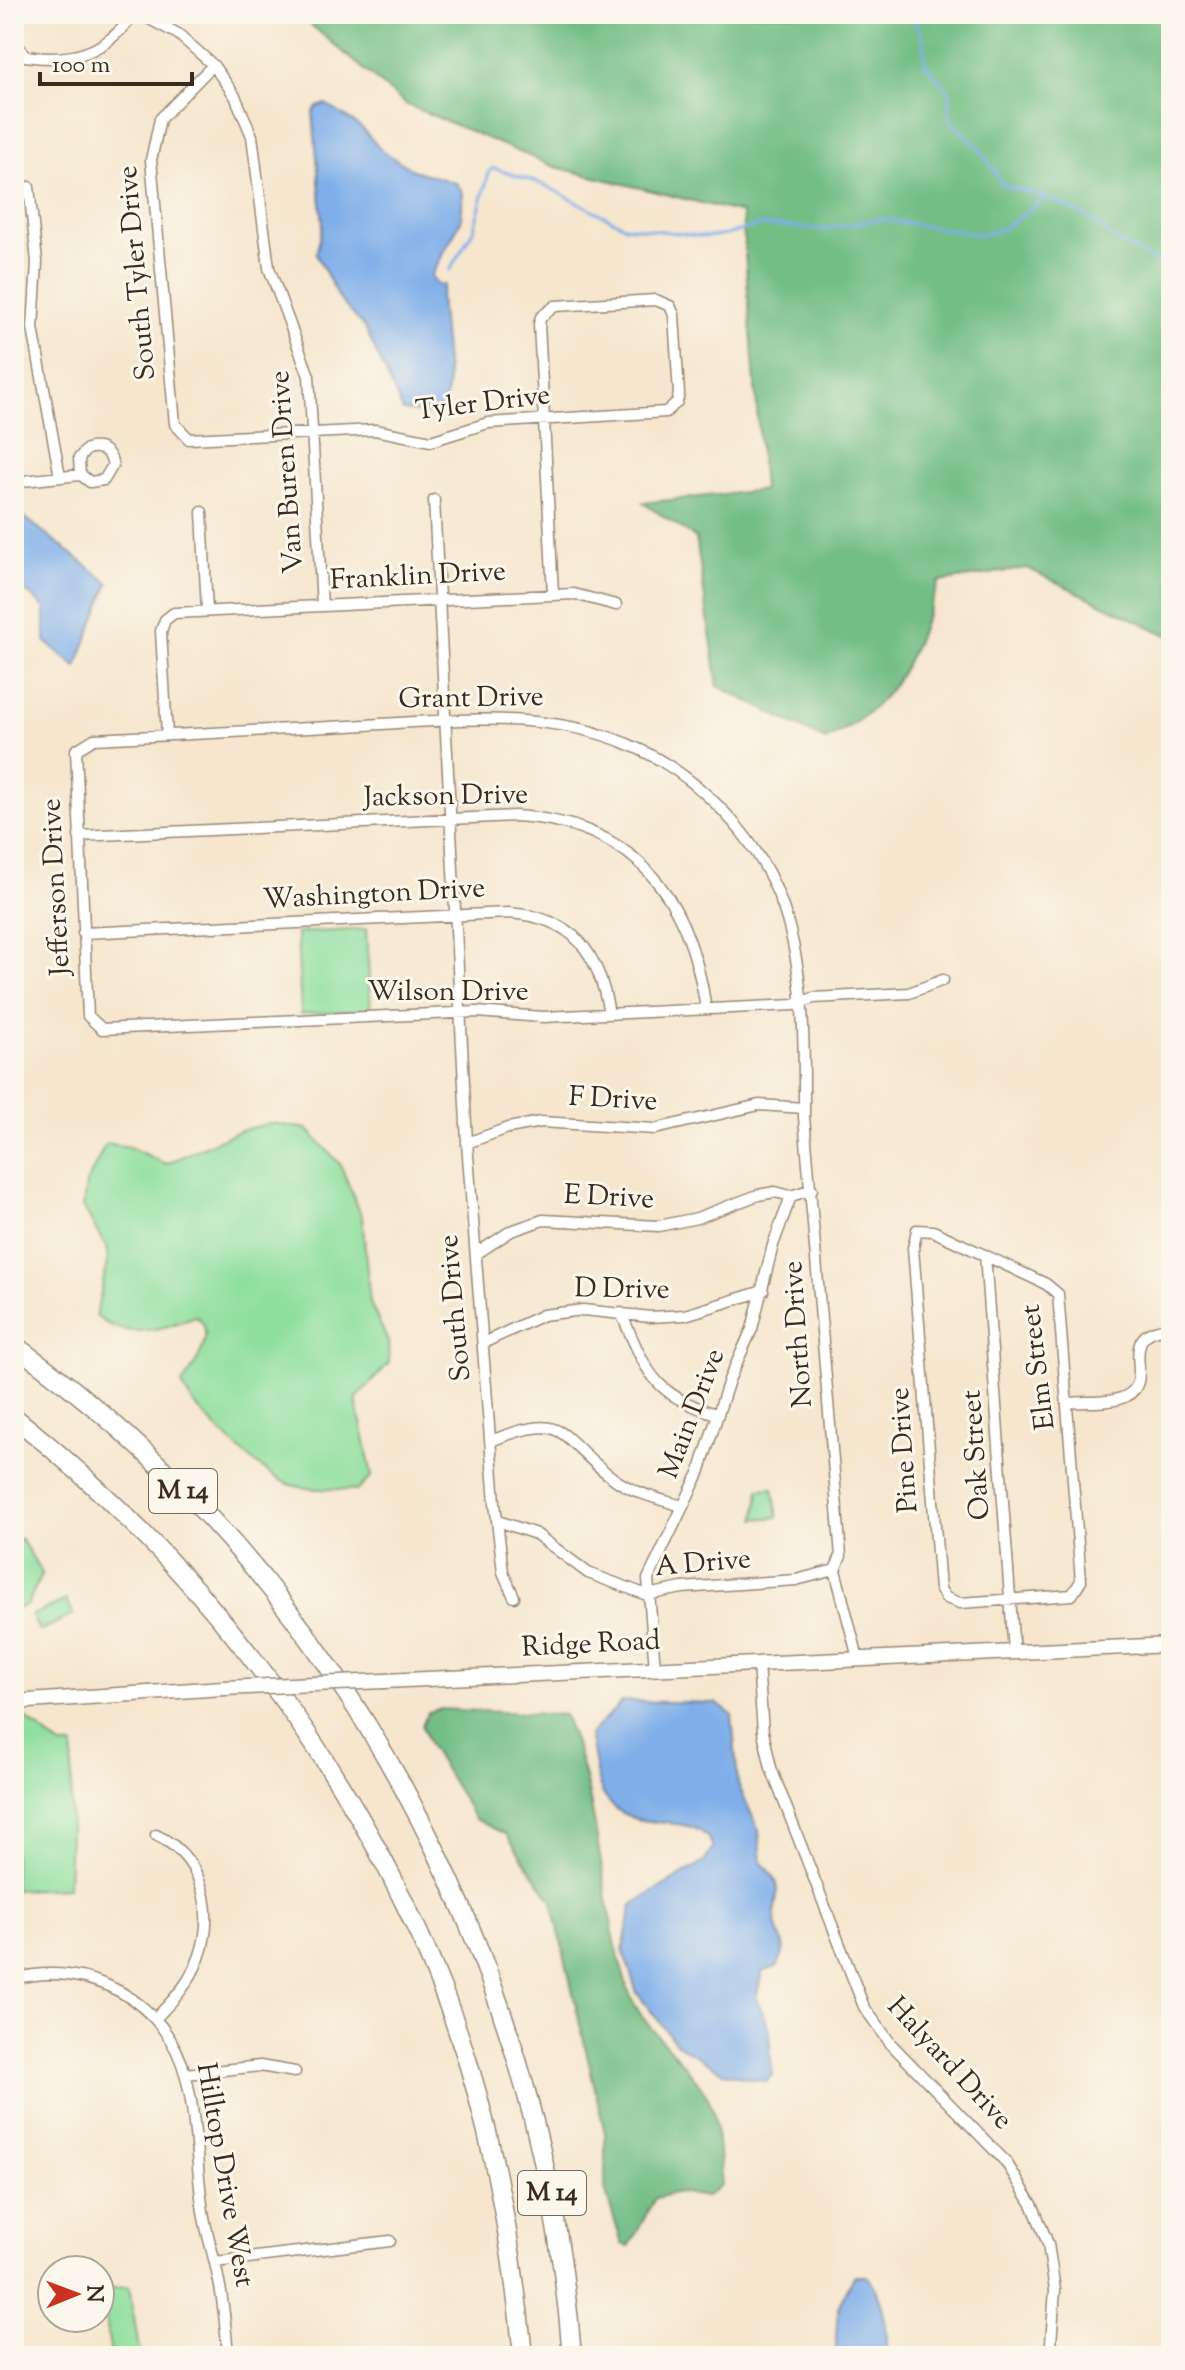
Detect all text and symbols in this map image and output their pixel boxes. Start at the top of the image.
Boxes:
scale bar [40,36,192,86]
text: 100 m [52,49,110,83]
street label: South Tyler Drive [109,164,167,382]
street label: Van Buren Drive [261,369,315,575]
street label: Tyler Drive [413,376,553,432]
street label: Franklin Drive [329,552,507,602]
street label: Grant Drive [398,678,544,720]
street label: Jackson Drive [361,776,529,818]
street label: Jefferson Drive [32,797,82,979]
street label: Washington Drive [262,869,486,921]
street label: Wilson Drive [367,973,529,1013]
street label: F Drive [568,1078,658,1122]
street label: E Drive [563,1176,655,1220]
street label: South Drive [430,1233,482,1383]
street label: North Drive [774,1259,824,1409]
street label: D Drive [574,1269,670,1311]
street label: Elm Street [1011,1302,1067,1432]
street label: Main Drive [650,1343,736,1485]
street label: Pine Drive [881,1386,929,1514]
street label: Oak Street [952,1388,1001,1521]
road number: M 14 [149,1469,217,1513]
street label: A Drive [653,1540,753,1588]
street label: Ridge Road [521,1621,662,1669]
street label: Halyard Drive [877,1989,1021,2139]
street label: Hilltop Drive West [185,2060,263,2291]
road number: M 14 [518,2171,586,2215]
north arrow [36,2254,116,2334]
text: N [77,2285,109,2303]

